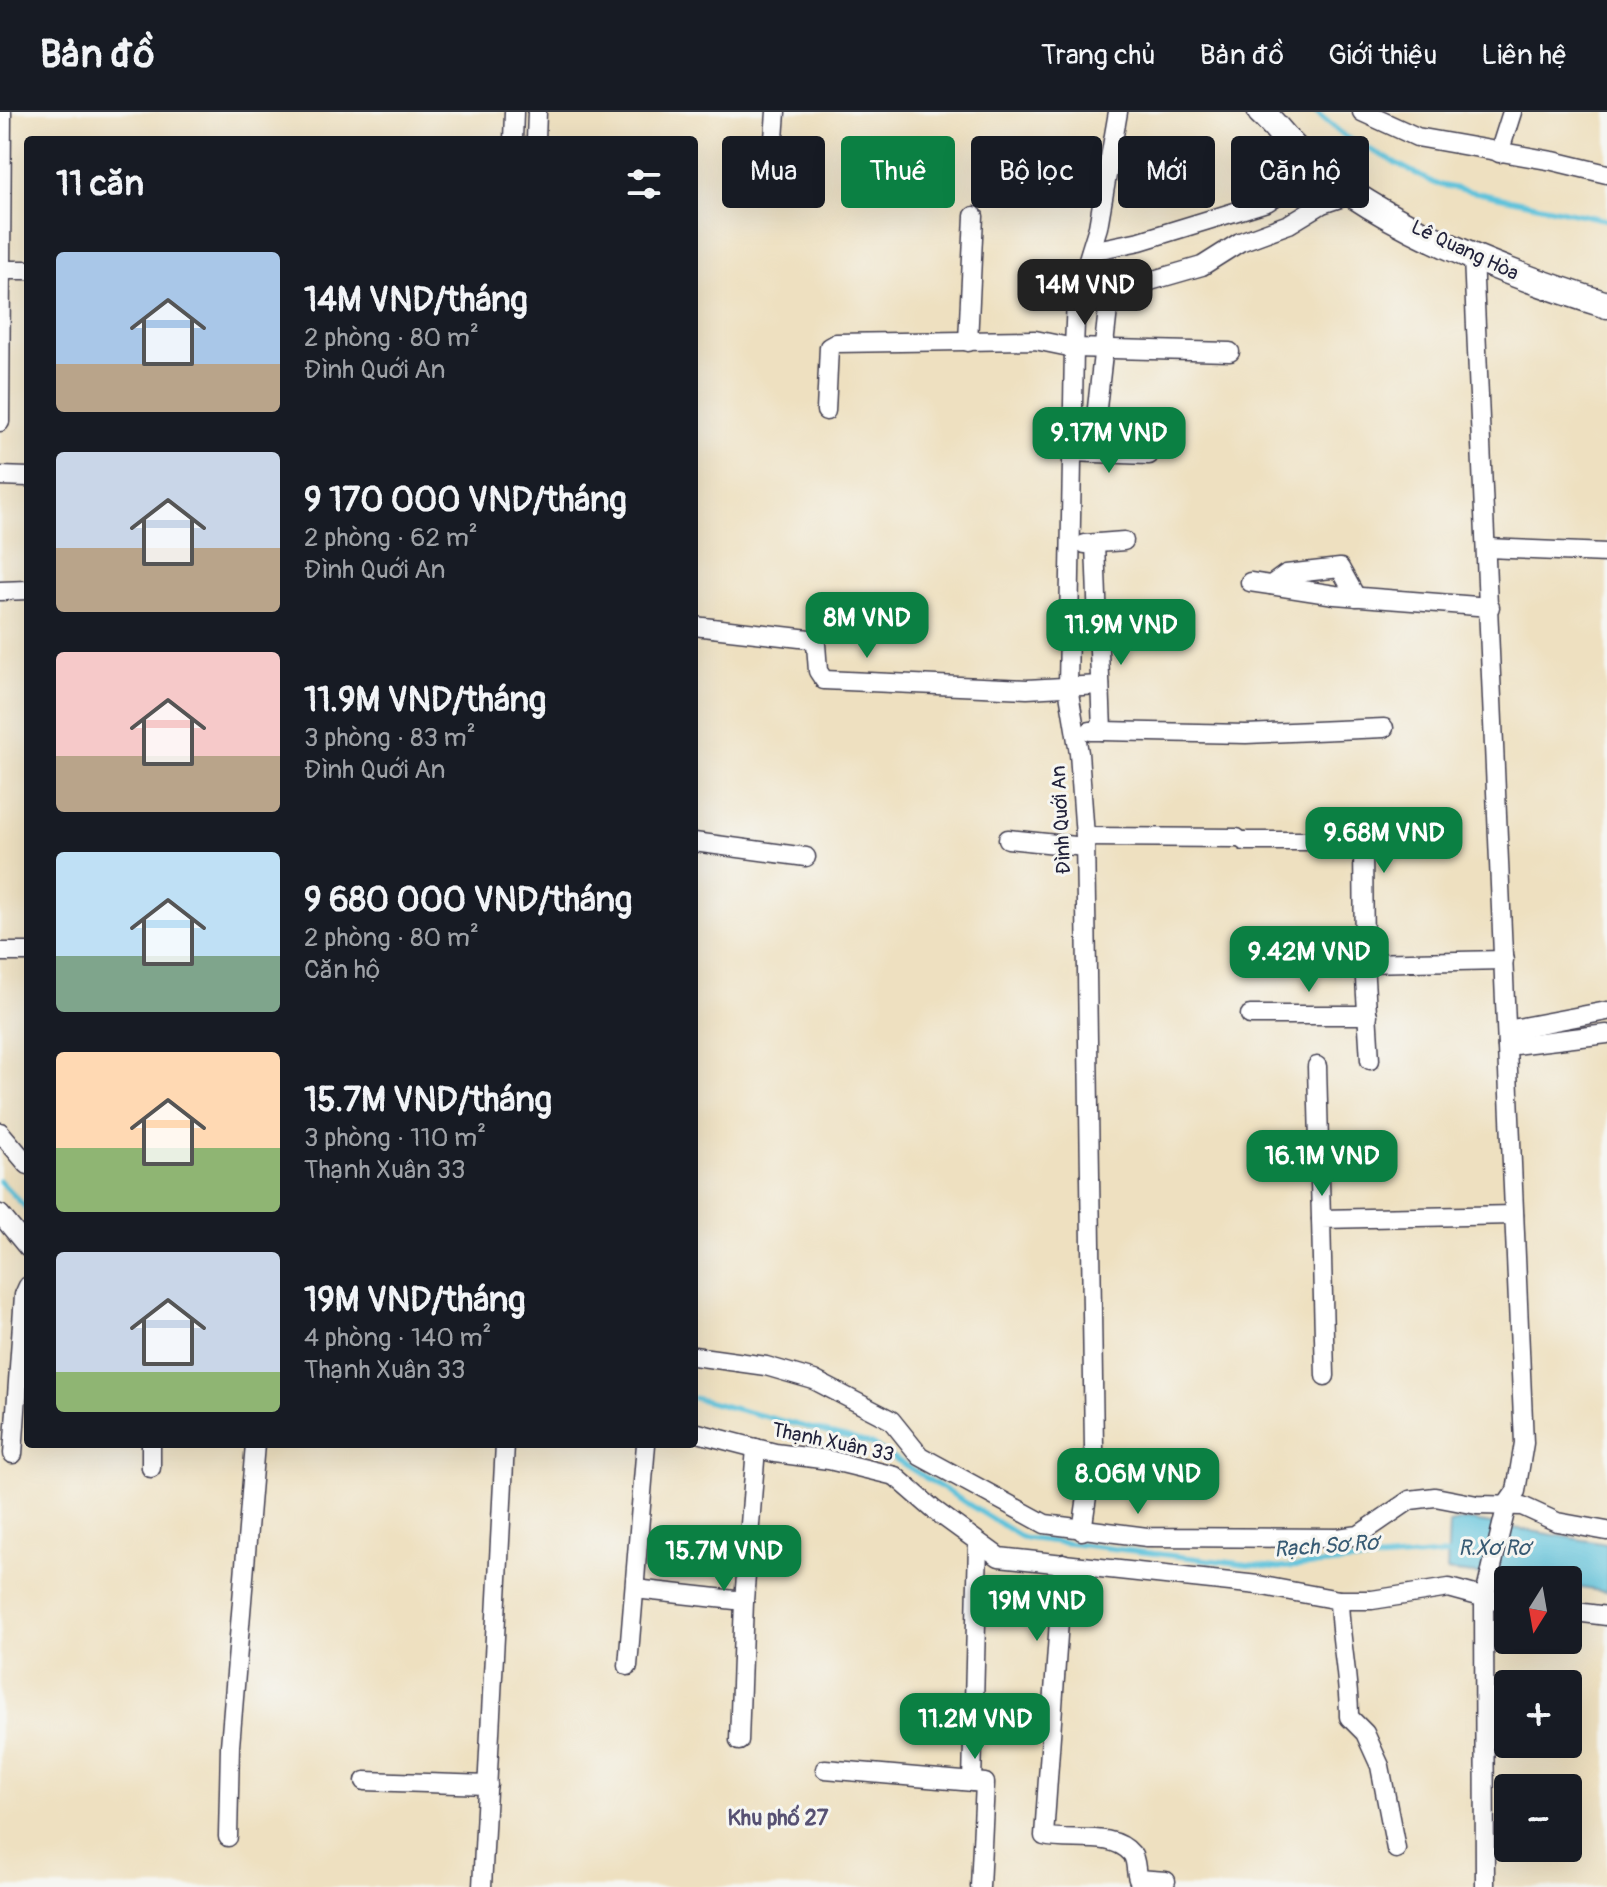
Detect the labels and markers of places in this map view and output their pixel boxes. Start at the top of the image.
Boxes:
pin: 14M VND [1011,259,1159,327]
pin: 9.17M VND [1017,407,1201,475]
pin: 8M VND [802,592,932,660]
pin: 11.9M VND [1029,599,1213,667]
pin: 9.68M VND [1292,807,1476,875]
pin: 9.42M VND [1217,926,1401,994]
pin: 16.1M VND [1230,1130,1414,1198]
pin: 8.06M VND [1046,1448,1230,1516]
pin: 15.7M VND [632,1525,816,1593]
pin: 19M VND [963,1575,1111,1643]
pin: 11.2M VND [883,1693,1067,1761]

